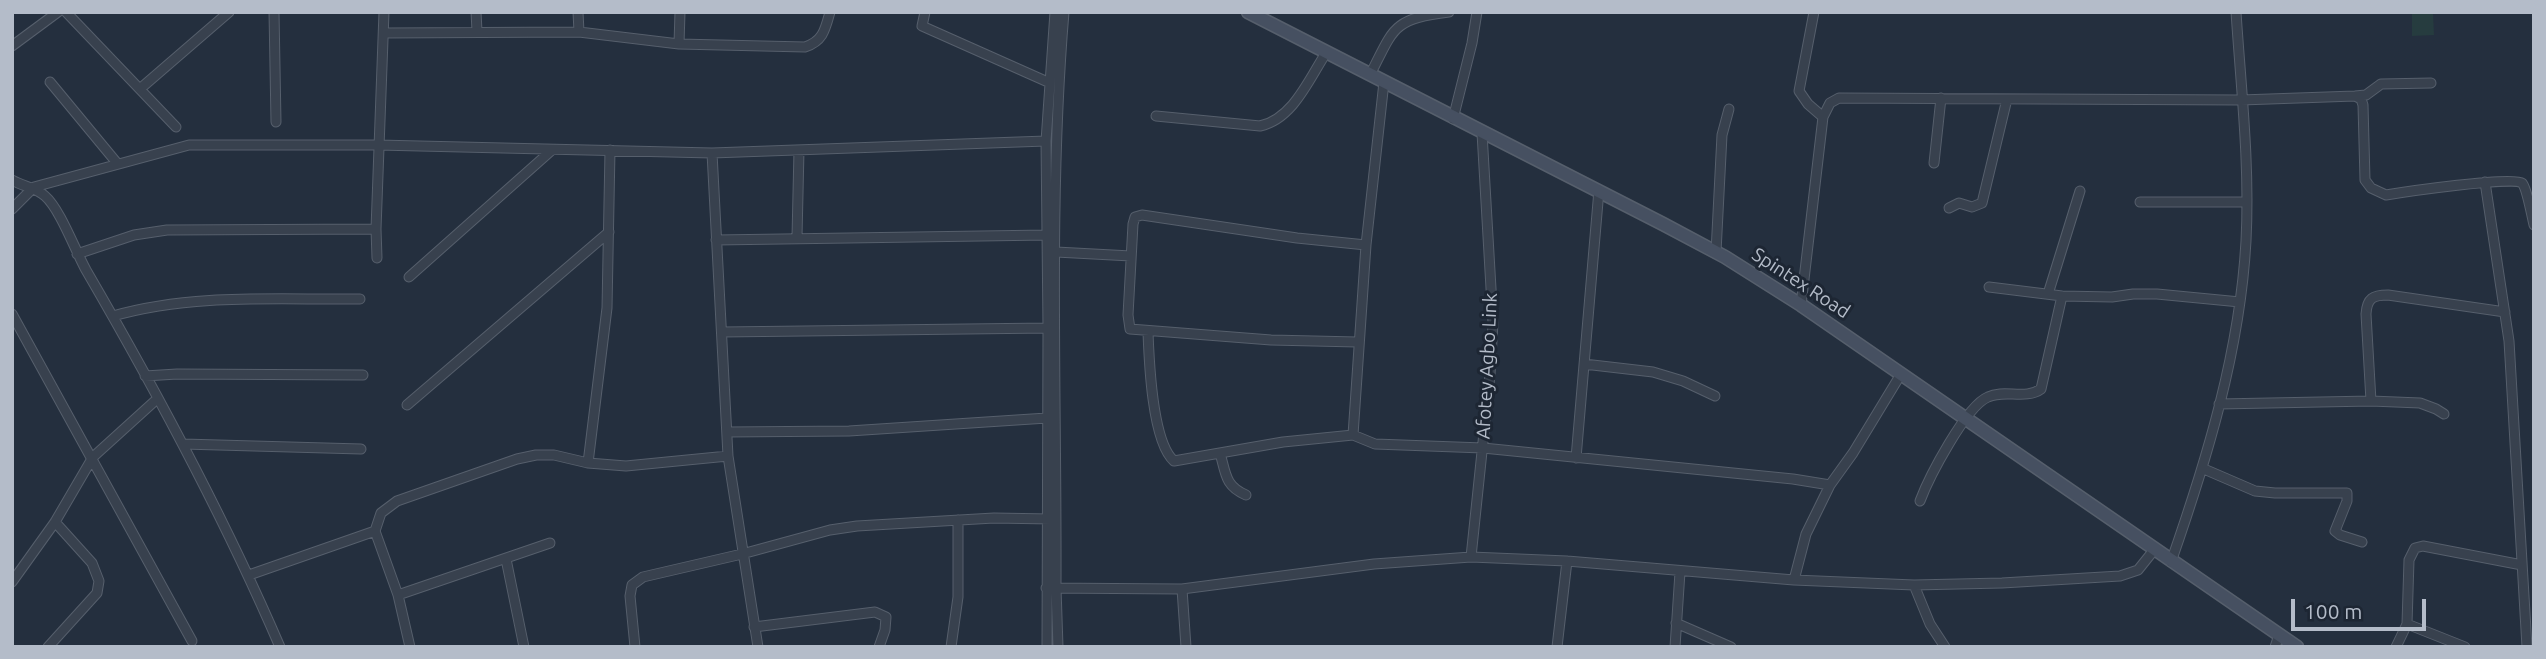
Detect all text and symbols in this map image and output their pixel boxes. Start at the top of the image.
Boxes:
street label: Spintex Road [1748,243,1854,323]
street label: Afotey Agbo Link [1472,292,1502,440]
scale bar [2294,586,2429,630]
text: 100 m [2304,599,2362,623]

